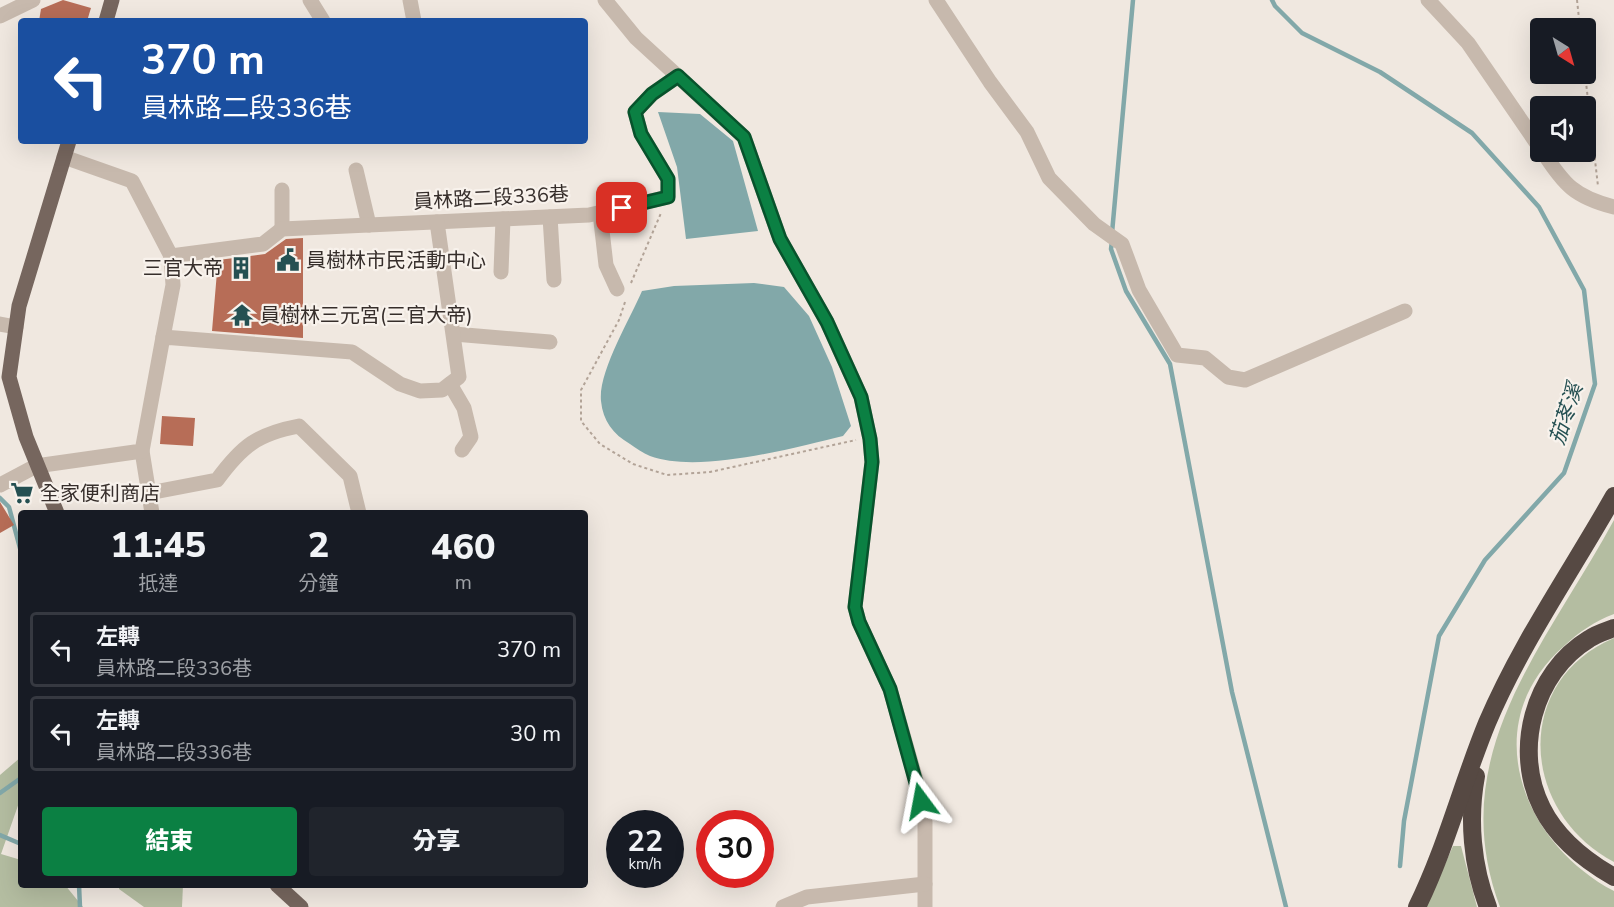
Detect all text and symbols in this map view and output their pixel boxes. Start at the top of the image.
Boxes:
north arrow [1530,18,1596,84]
map controls [1530,18,1596,162]
text: 370 m [141,32,265,89]
icon: left [42,42,120,120]
text: 員林路二段336巷 [141,90,352,127]
button: sound [1530,96,1596,162]
street label: 員林路二段336巷 [412,180,570,216]
pin [596,182,647,233]
icon: arrive [605,191,638,224]
public building icon: 員樹林市民活動中心 [275,247,301,273]
place label: 員樹林市民活動中心 [306,247,486,274]
place label: 三官大帝 [143,255,223,282]
building icon: 三官大帝 [228,255,254,281]
temple icon: 員樹林三元宮(三官大帝) [229,302,255,328]
place label: 員樹林三元宮(三官大帝) [260,302,473,329]
water label: 茄苳溪 [1543,377,1590,448]
supermarket icon: 全家便利商店 [9,480,35,506]
place label: 全家便利商店 [40,480,160,507]
text: 11:45 [110,521,206,570]
text: 2 [308,521,329,570]
text: 460 [431,523,496,572]
text: m [455,569,472,596]
text: 抵達 [138,570,178,597]
text: 分鐘 [298,570,338,597]
text: 左轉 [96,622,140,652]
icon: left [45,633,78,666]
text: 370 m [497,635,561,665]
text: 員林路二段336巷 [96,655,252,682]
text: 左轉 [96,706,140,736]
icon: left [45,717,78,750]
text: 30 m [510,719,561,749]
text: 員林路二段336巷 [96,739,252,766]
position arrow [889,769,953,833]
button: 結束 [42,807,297,876]
button: 分享 [309,807,564,876]
speed limit sign: 30 [696,810,774,888]
text: 22 [627,821,663,862]
text: km/h [628,854,662,874]

